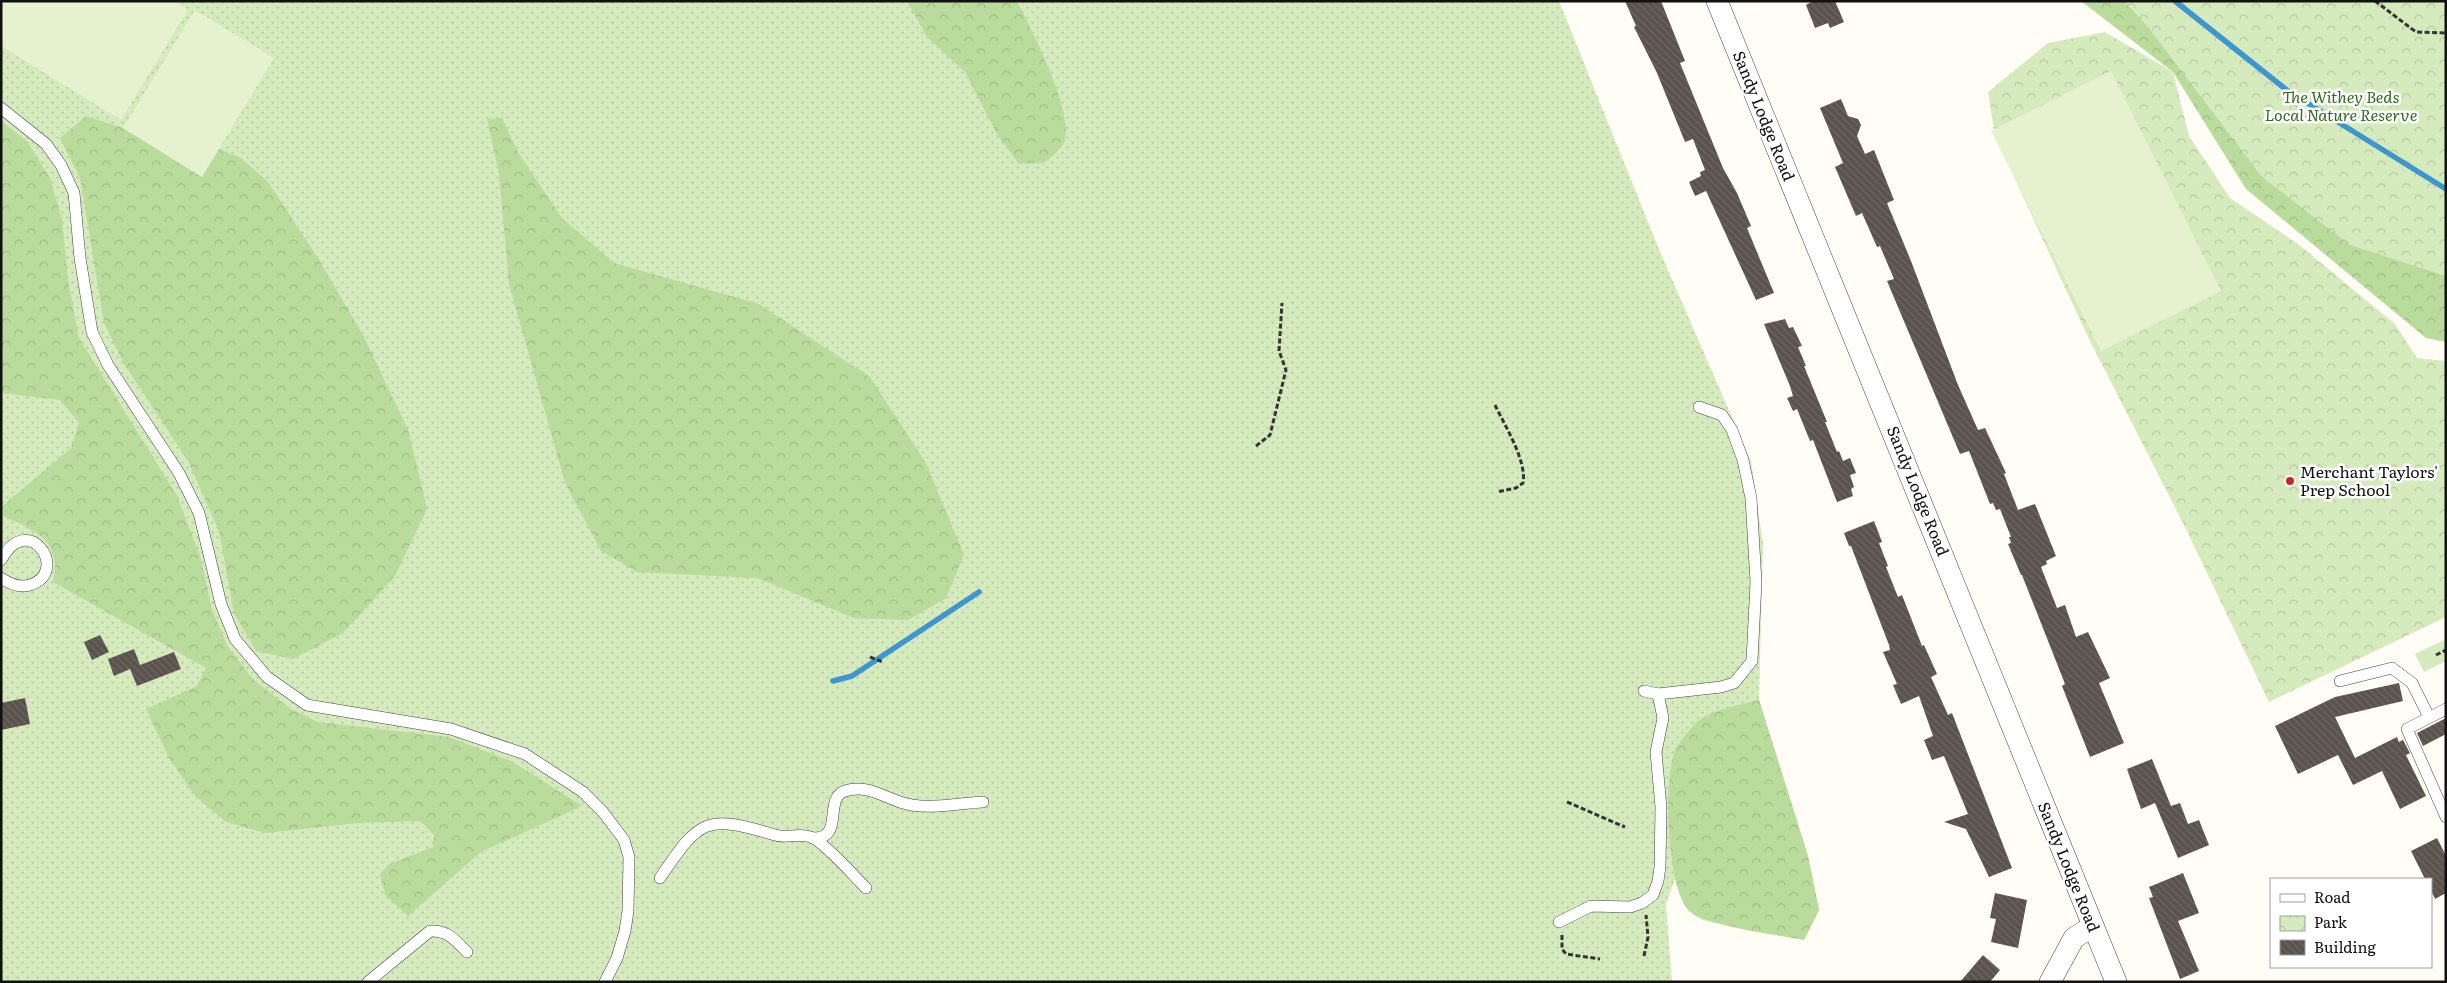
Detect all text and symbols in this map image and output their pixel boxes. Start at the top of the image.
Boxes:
street label: Sandy Lodge Road [1728,47,1802,184]
park label: The Withey Beds Local Nature Reserve [2265,84,2417,126]
street label: Sandy Lodge Road [1882,422,1956,559]
place label: Merchant Taylors' Prep School [2300,459,2438,501]
marker: Merchant Taylors' Prep School [2284,475,2296,487]
street label: Sandy Lodge Road [2033,798,2107,935]
legend [2270,878,2432,968]
text: Road [2314,885,2350,908]
text: Park [2314,910,2348,933]
text: Building [2314,935,2376,958]

